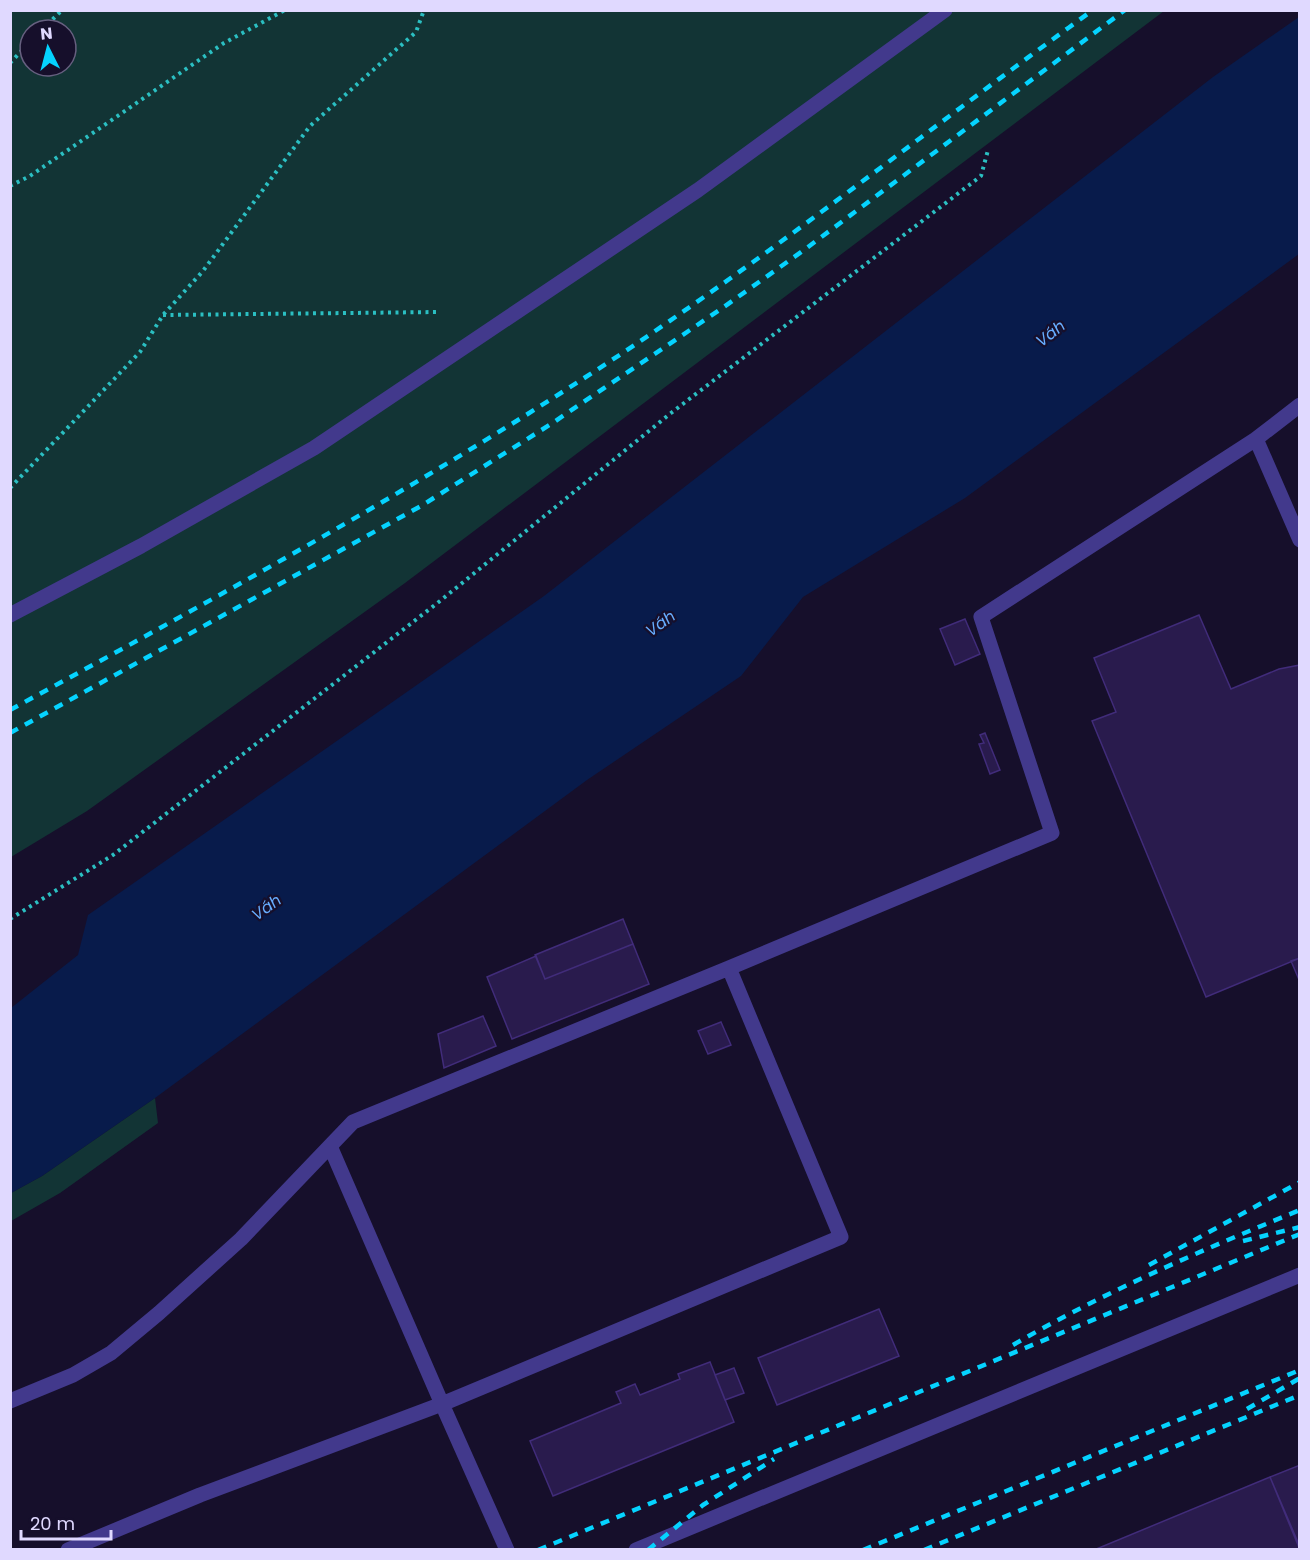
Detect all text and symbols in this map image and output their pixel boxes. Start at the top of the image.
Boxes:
north arrow [18,18,78,78]
text: N [39,22,54,46]
water label: Váh [1031,315,1070,352]
water label: Váh [641,605,680,642]
water label: Váh [247,889,286,926]
scale bar [21,1503,111,1541]
text: 20 m [30,1511,75,1536]

